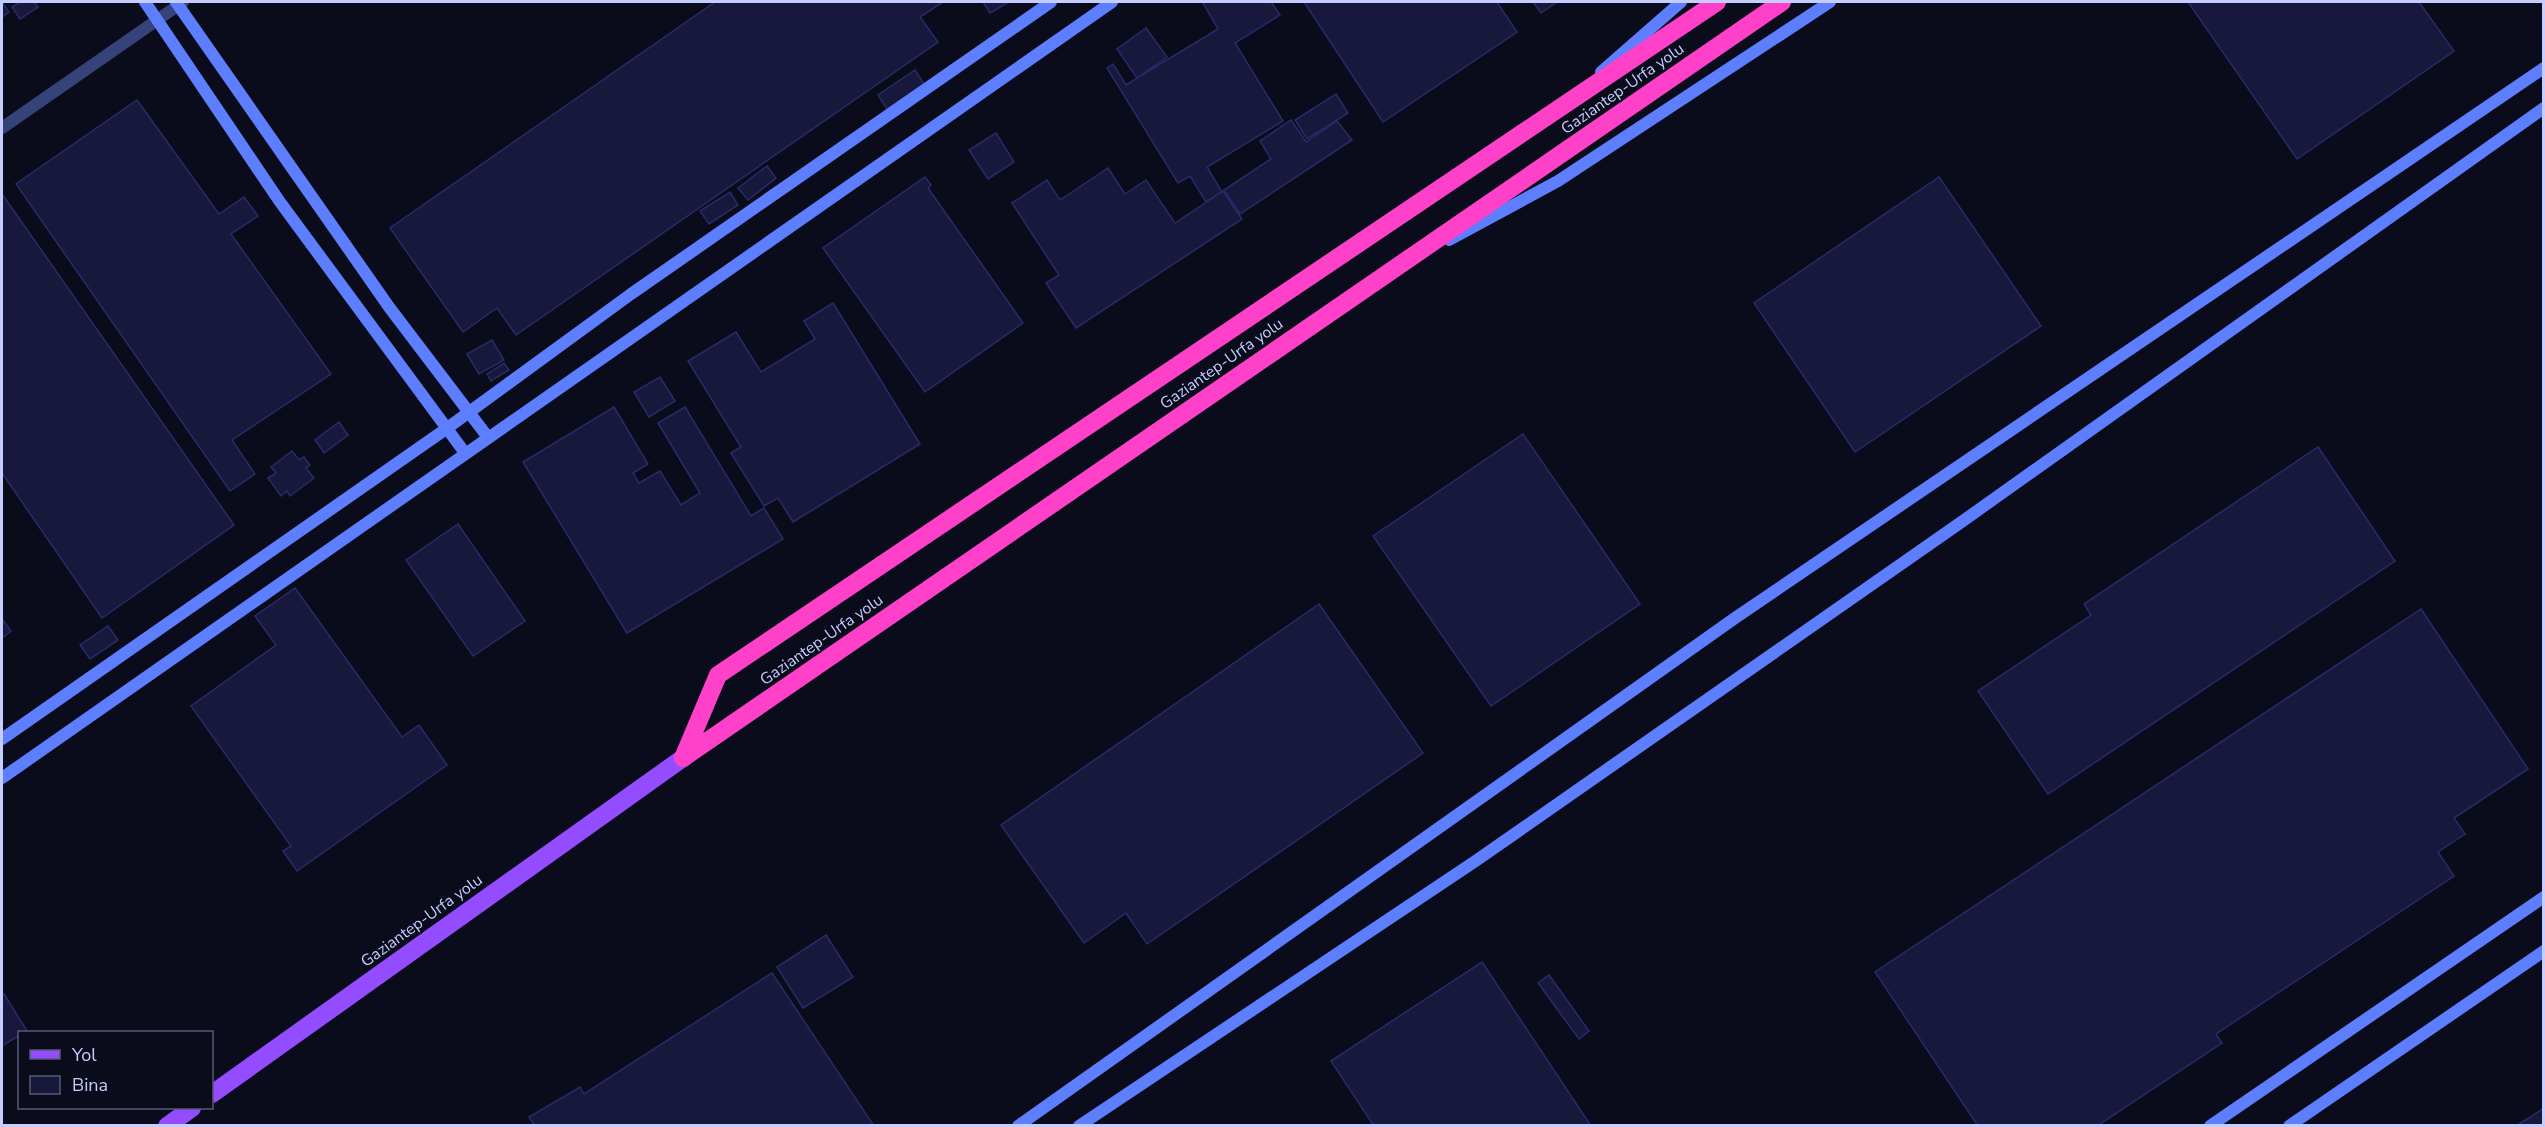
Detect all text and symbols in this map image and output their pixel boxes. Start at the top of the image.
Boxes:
street label: Gaziantep-Urfa yolu [1557,38,1688,140]
street label: Gaziantep-Urfa yolu [1156,313,1287,415]
street label: Gaziantep-Urfa yolu [756,589,887,691]
street label: Gaziantep-Urfa yolu [356,869,487,972]
legend [18,1031,213,1109]
text: Yol [71,1043,97,1067]
text: Bina [72,1073,108,1097]

